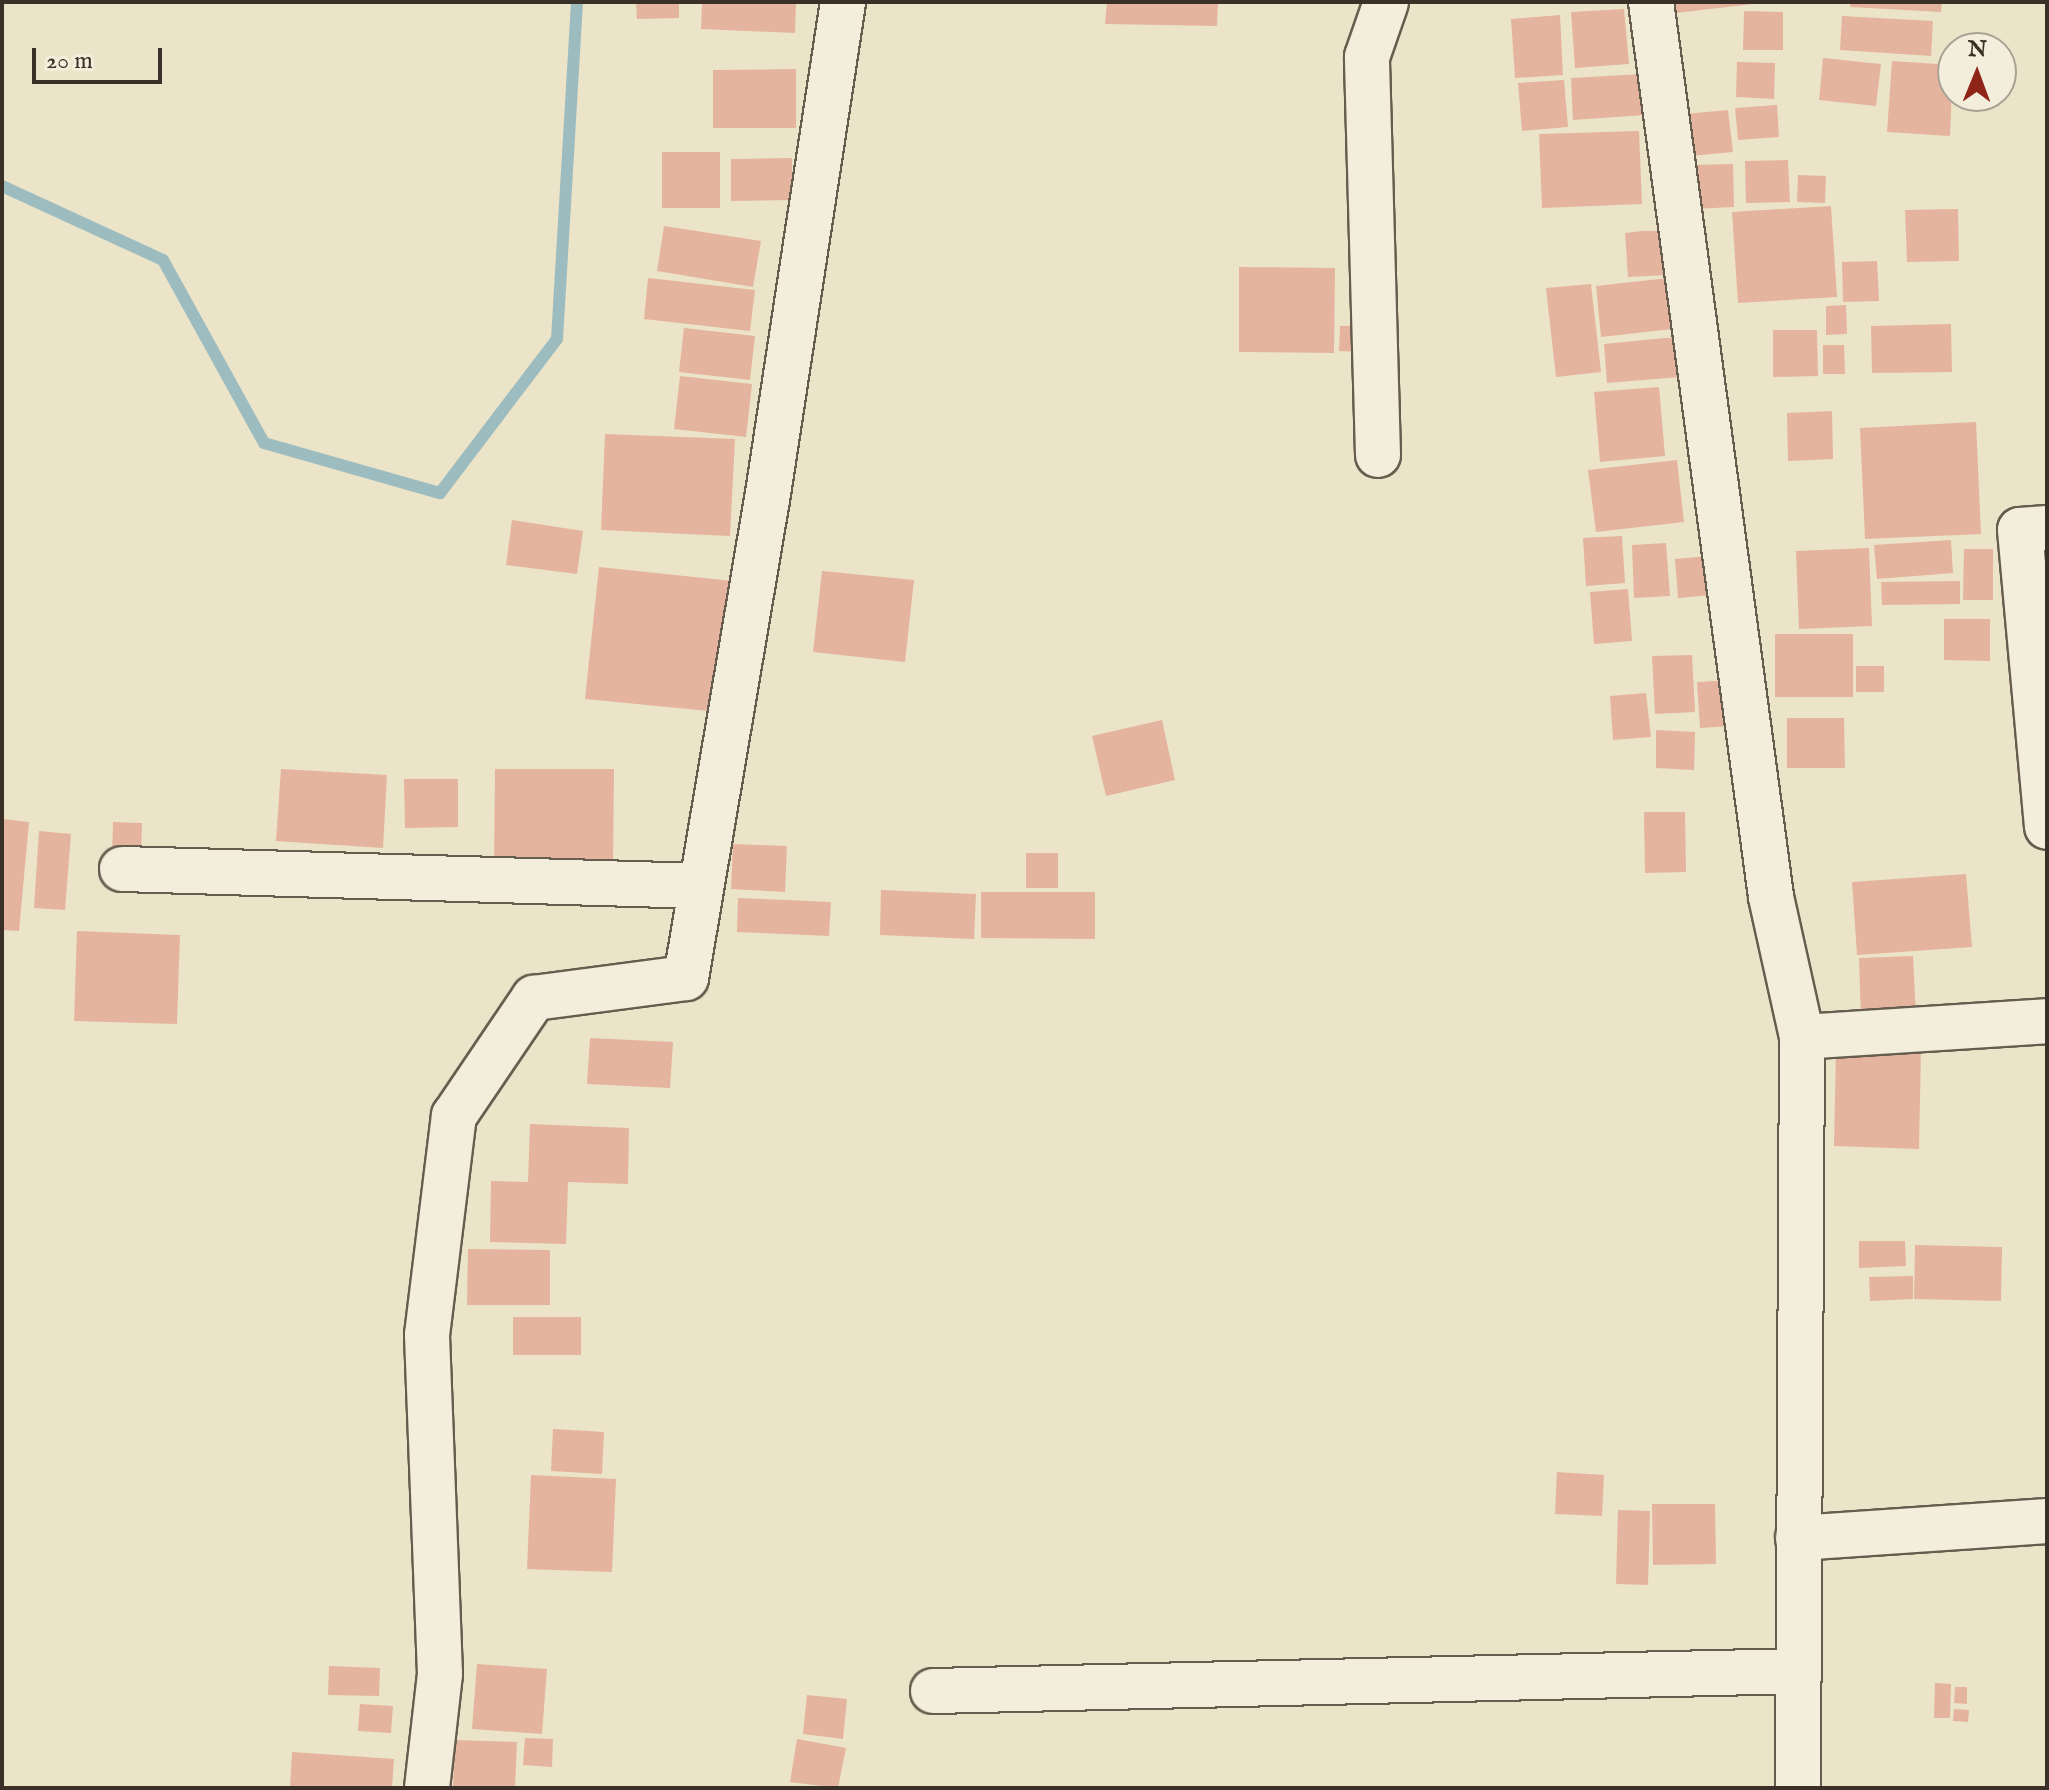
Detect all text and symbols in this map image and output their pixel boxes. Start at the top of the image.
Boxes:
scale bar [36,32,166,82]
north arrow [1937,32,2017,112]
text: N [1968,36,1987,64]
text: 20 m [46,46,93,77]

